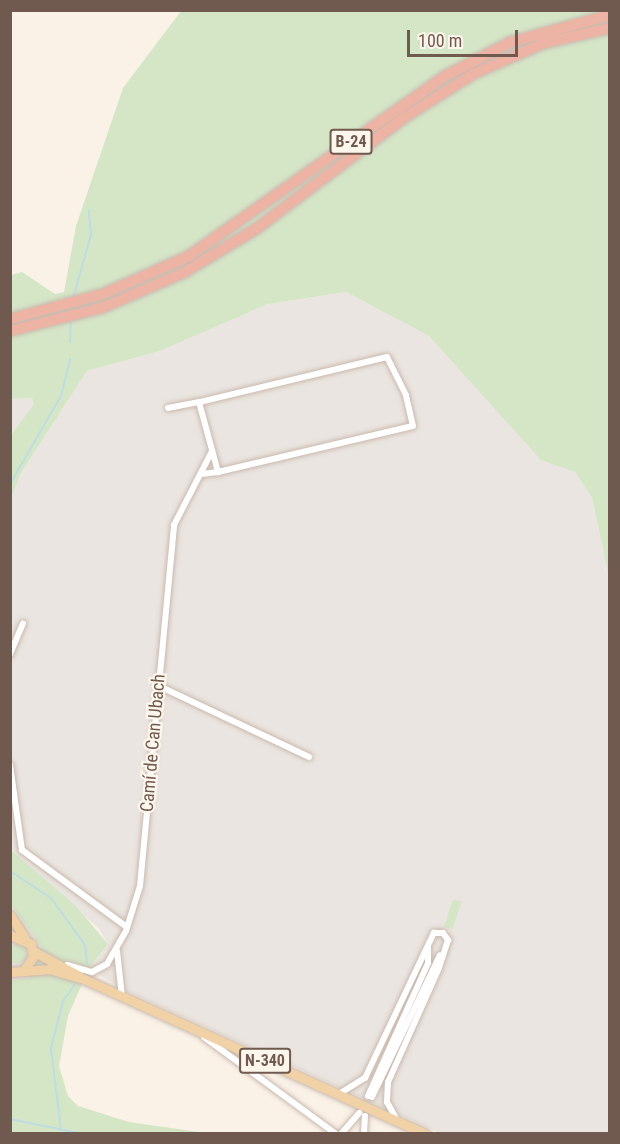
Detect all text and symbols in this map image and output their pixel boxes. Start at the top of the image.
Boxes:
scale bar [410,18,521,56]
text: 100 m [418,30,462,51]
road number: B-24 [328,129,374,155]
street label: Camí de Can Ubach [136,673,170,813]
road number: N-340 [238,1048,292,1074]

